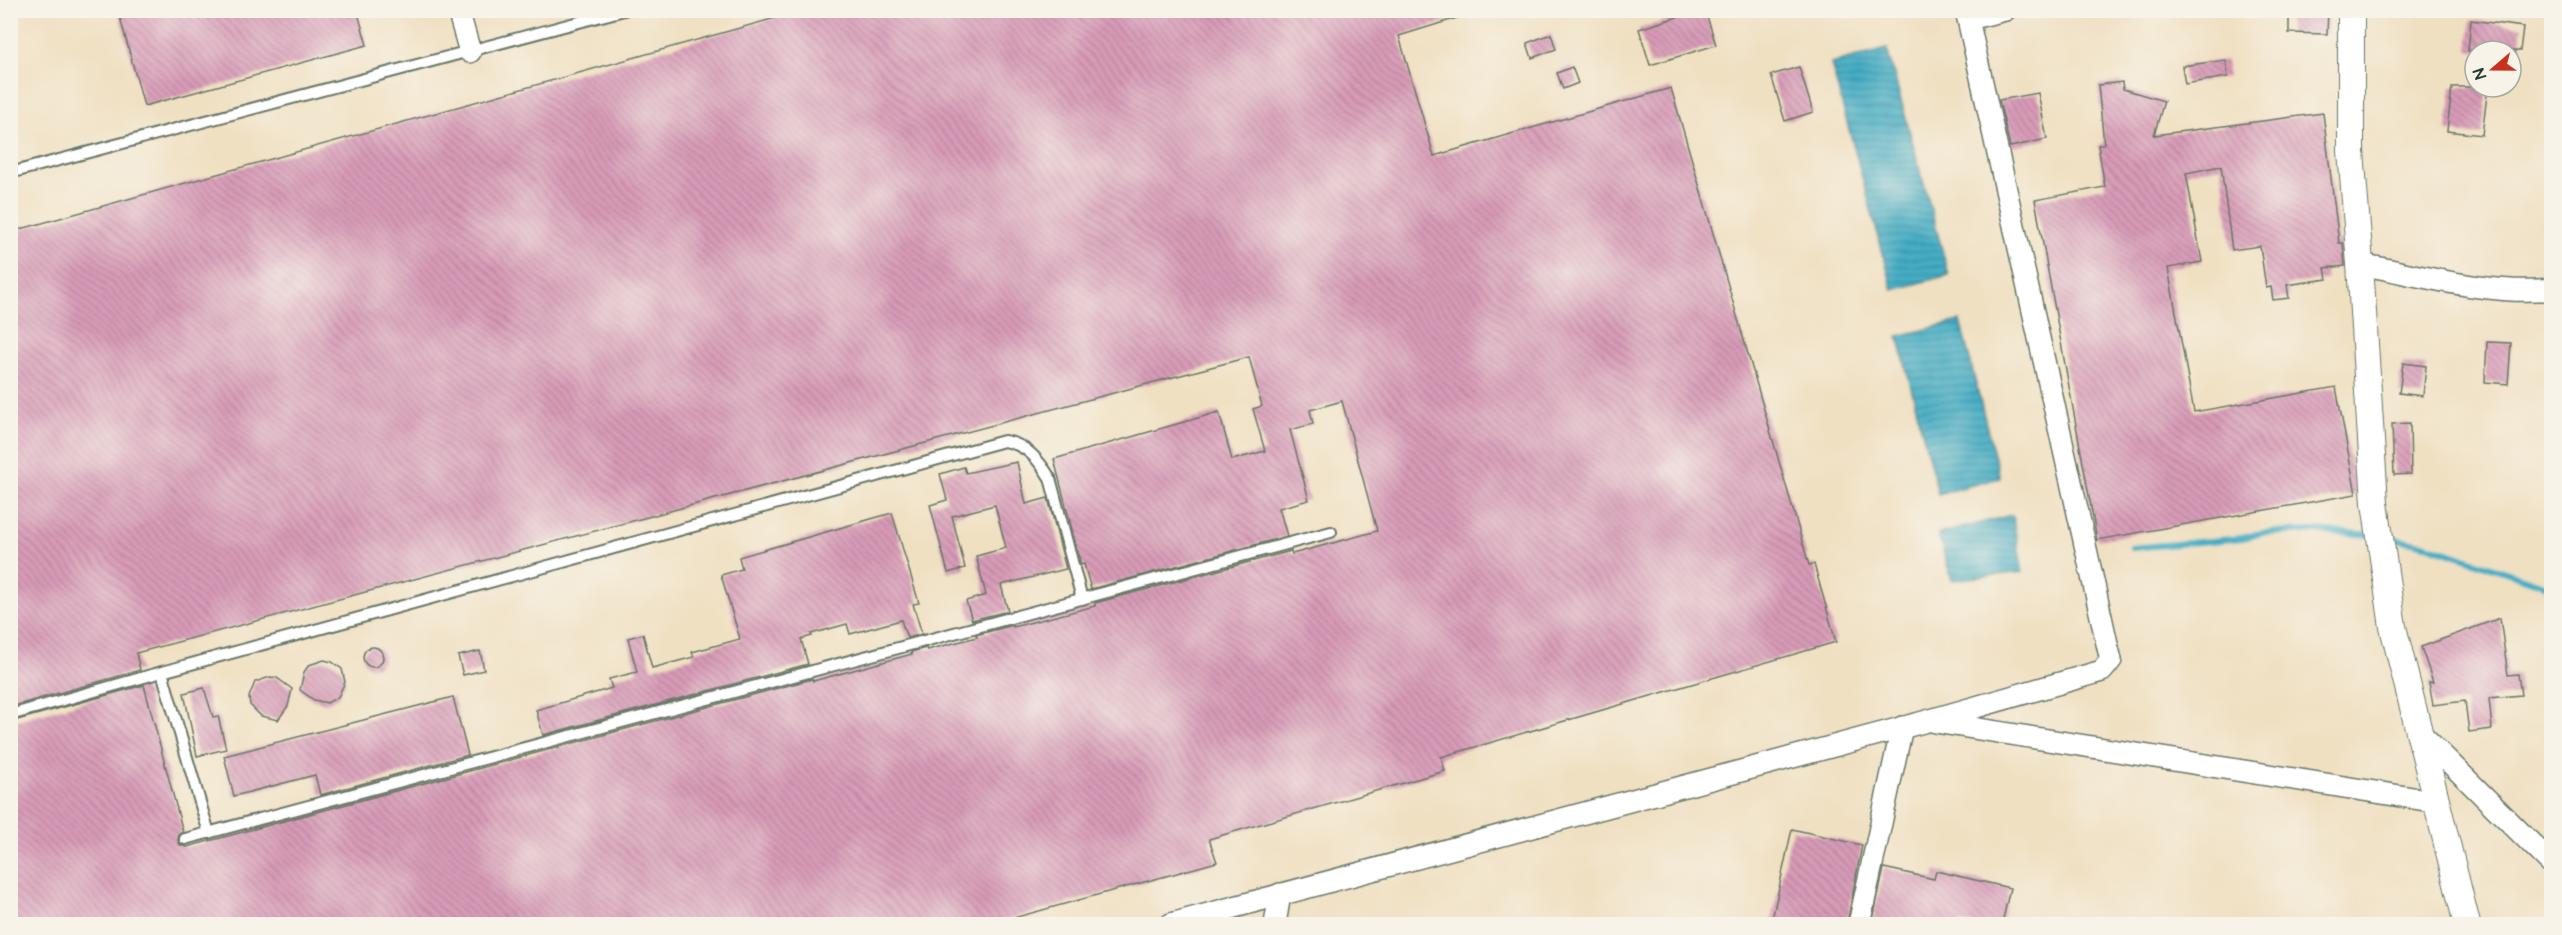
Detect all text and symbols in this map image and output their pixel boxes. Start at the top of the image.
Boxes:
north arrow [2463,39,2523,99]
text: N [2468,65,2492,82]

